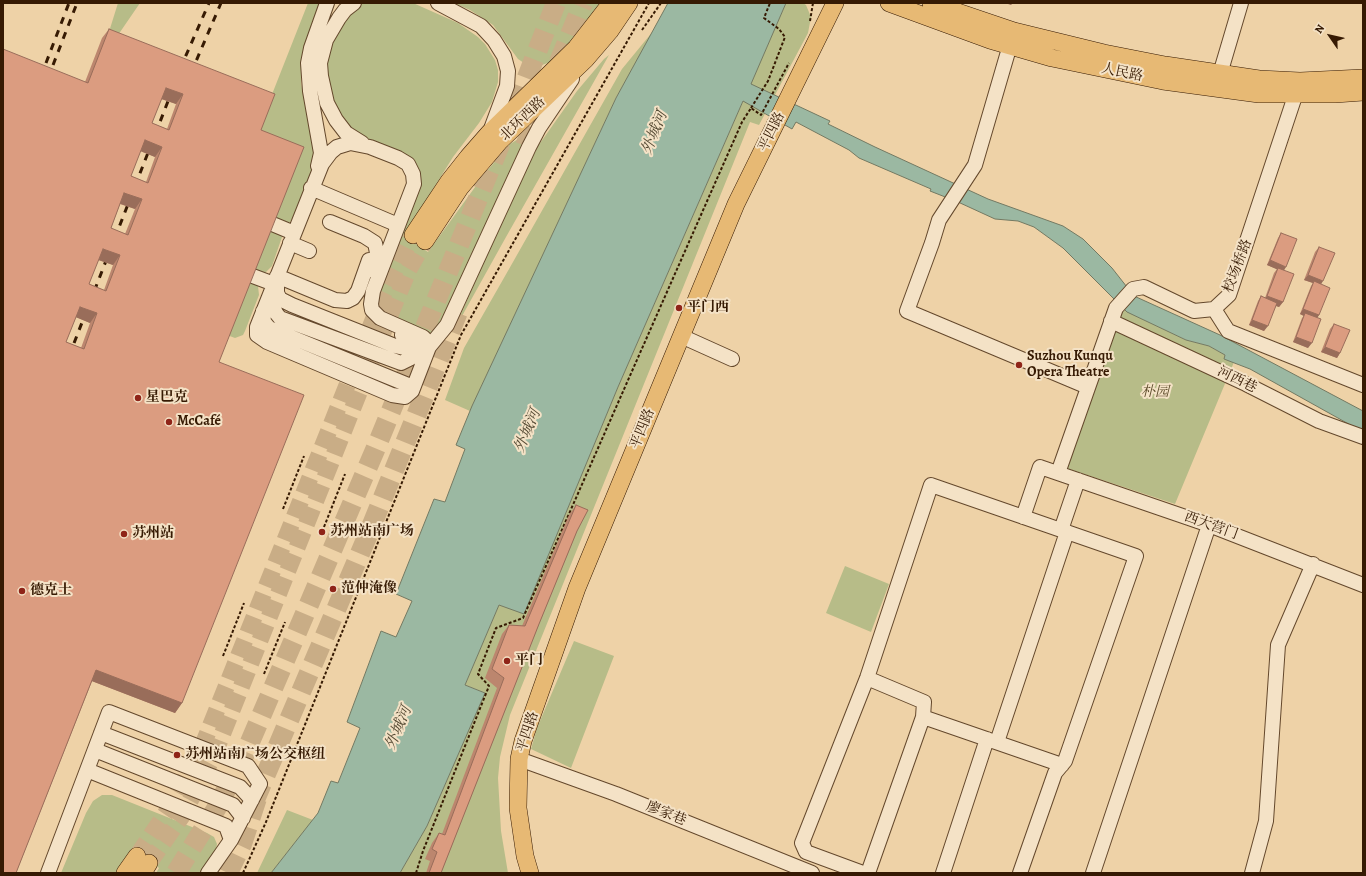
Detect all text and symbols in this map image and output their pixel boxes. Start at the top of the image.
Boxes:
north arrow [1310,16,1350,56]
text: N [1311,21,1328,37]
street label: 人民路 [1100,60,1144,86]
street label: 北环西路 [497,94,549,144]
water label: 外城河 [638,109,672,157]
street label: 平四路 [755,109,789,155]
street label: 校场桥路 [1220,237,1256,295]
place label: 平门西 [687,300,729,316]
marker: 平门西 [674,303,684,313]
place label: Suzhou Kunqu Opera Theatre [1027,349,1113,382]
marker: Suzhou Kunqu Opera Theatre [1014,360,1024,370]
street label: 河西巷 [1214,363,1260,397]
park label: 朴园 [1141,385,1169,401]
place label: 星巴克 [146,390,188,406]
marker: 星巴克 [133,393,143,403]
street label: 平四路 [627,406,659,452]
water label: 外城河 [511,407,545,455]
place label: McCafé [177,414,221,430]
marker: McCafé [164,417,174,427]
street label: 西大营门 [1182,509,1240,543]
place label: 苏州站南广场 [330,524,414,540]
place label: 苏州站 [132,526,174,542]
marker: 苏州站南广场 [317,527,327,537]
marker: 苏州站 [119,529,129,539]
place label: 范仲淹像 [341,581,397,597]
place label: 德克士 [30,583,72,599]
marker: 范仲淹像 [328,584,338,594]
marker: 德克士 [17,586,27,596]
place label: 平门 [515,653,543,669]
marker: 平门 [502,656,512,666]
water label: 外城河 [382,704,416,752]
street label: 平四路 [514,709,542,755]
place label: 苏州站南广场公交枢纽 [185,747,325,763]
marker: 苏州站南广场公交枢纽 [172,750,182,760]
street label: 廖家巷 [643,798,689,830]

